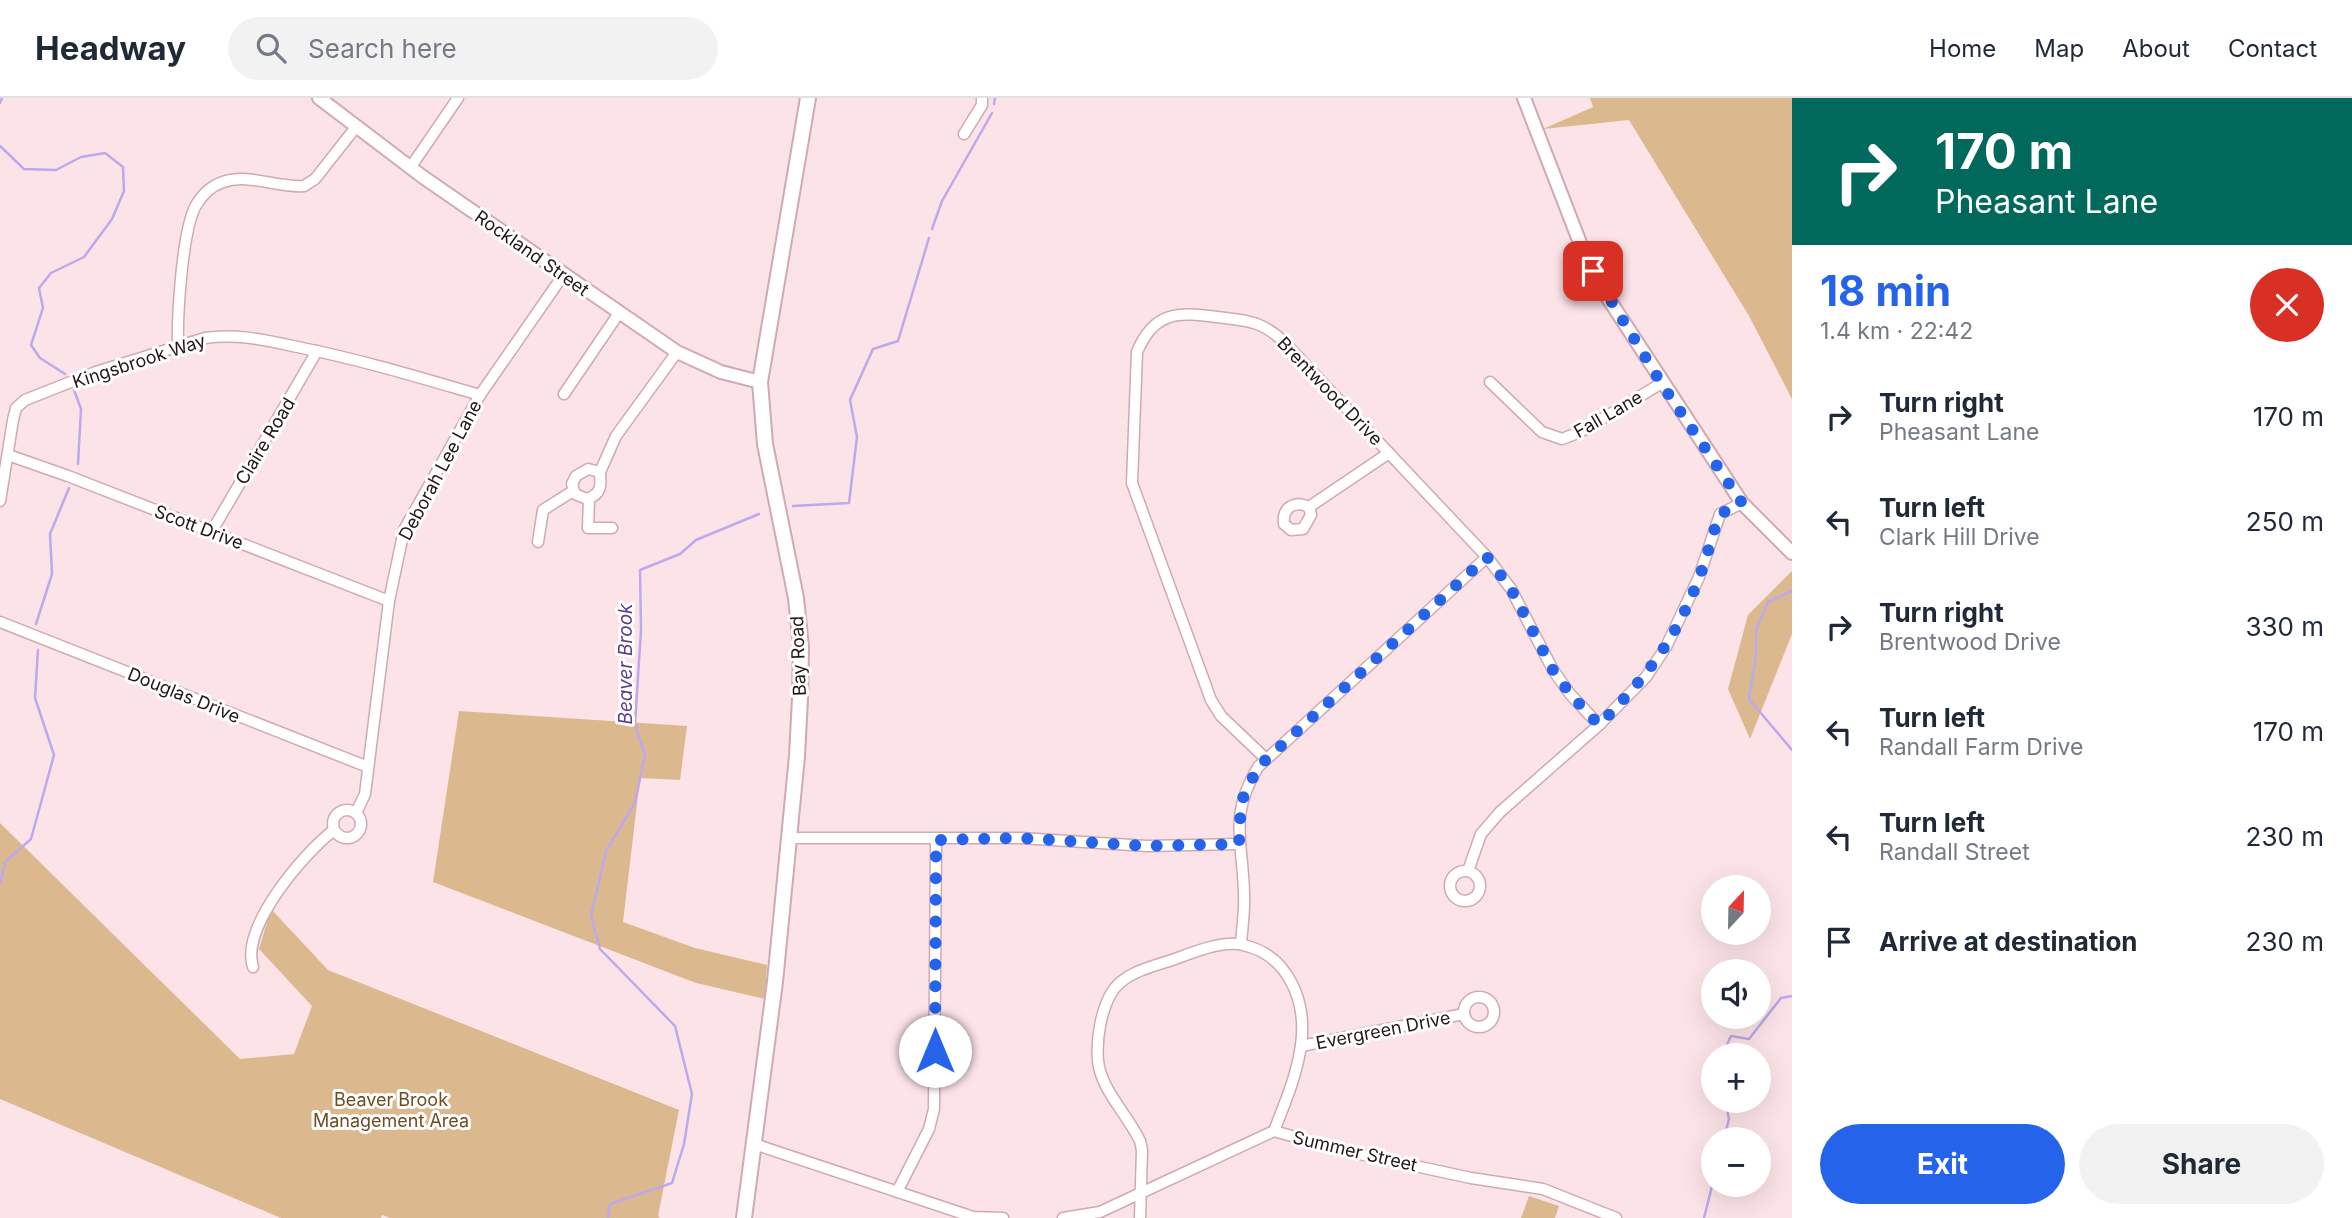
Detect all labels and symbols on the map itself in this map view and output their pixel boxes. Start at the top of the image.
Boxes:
street label: Rockland Street [471,206,593,300]
pin [1563,241,1623,301]
street label: Kingsbrook Way [70,330,208,392]
street label: Brentwood Drive [1273,333,1387,449]
street label: Fall Lane [1570,386,1646,442]
street label: Claire Road [231,394,299,488]
street label: Deborah Lee Lane [394,396,486,544]
street label: Scott Drive [151,500,247,554]
water label: Beaver Brook [614,603,637,725]
street label: Bay Road [786,616,810,696]
street label: Douglas Drive [125,663,243,727]
north arrow [1701,875,1771,945]
street label: Evergreen Drive [1314,1007,1452,1053]
position arrow [898,1014,972,1088]
park label: Beaver Brook Management Area [313,1089,469,1131]
street label: Summer Street [1291,1127,1419,1176]

